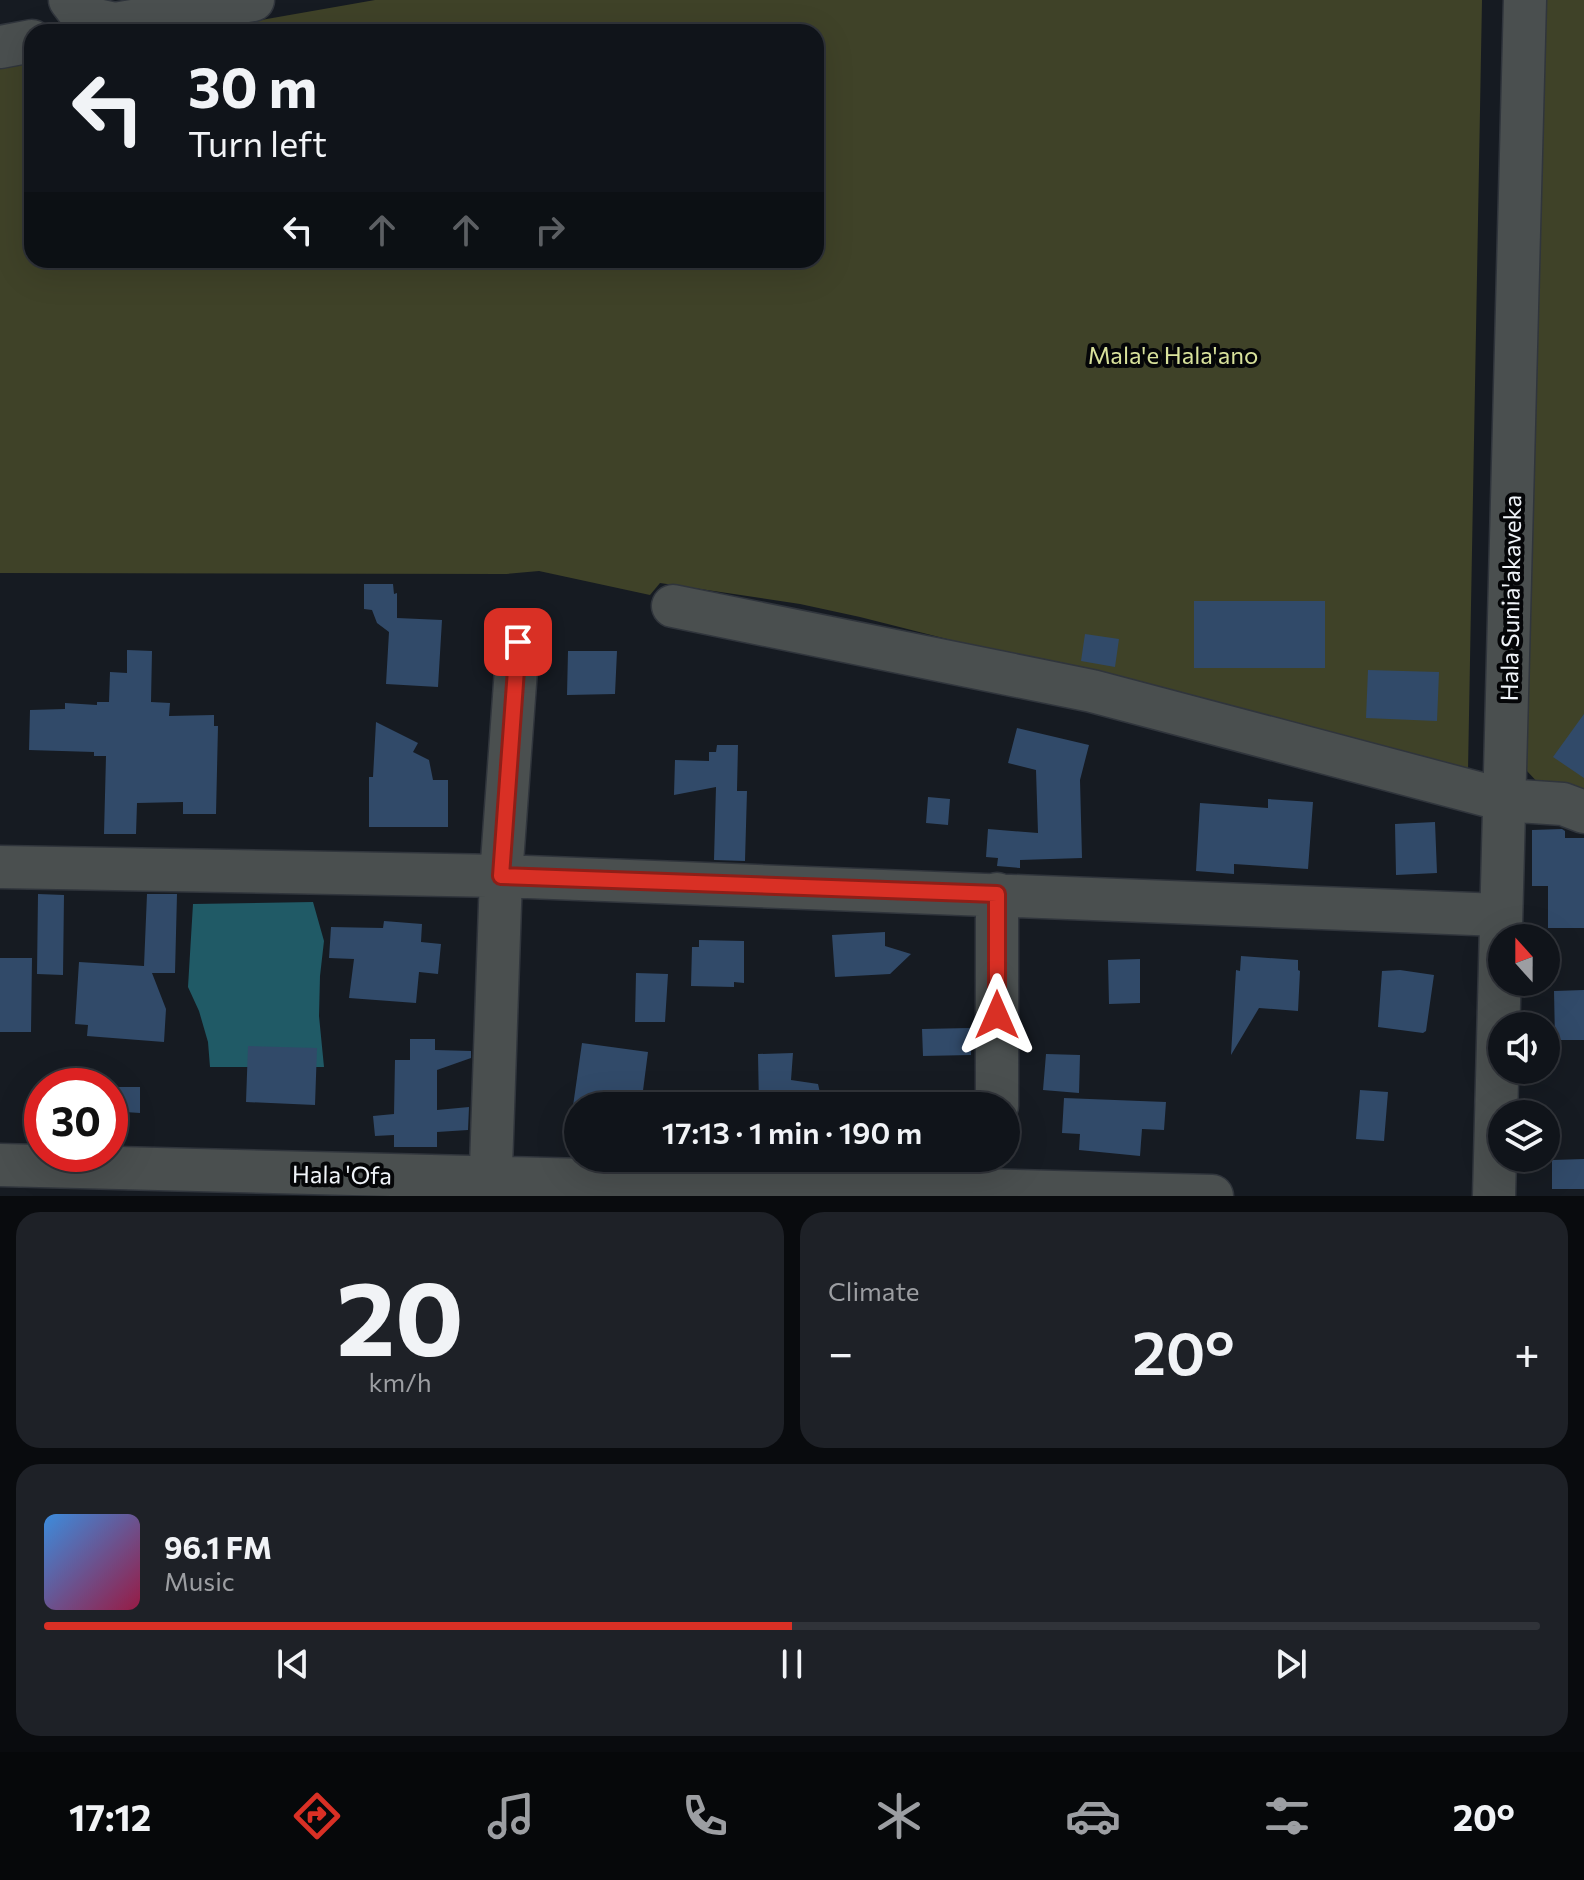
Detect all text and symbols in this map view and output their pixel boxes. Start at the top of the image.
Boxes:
text: 30 m [188,51,317,120]
icon: left [56,56,160,160]
text: Turn left [188,120,327,164]
icon: left [276,208,320,252]
icon: ahead [360,208,404,252]
icon: ahead [444,208,488,252]
icon: right [528,208,572,252]
park label: Mala'e Hala'ano [1088,340,1258,369]
street label: Hala Sunia'akaveka [1494,494,1526,702]
pin [484,608,552,676]
icon: arrive [496,620,540,664]
north arrow [1488,924,1560,996]
map controls [1488,924,1560,1172]
position arrow [955,973,1039,1057]
button: sound [1488,1012,1560,1084]
speed limit sign: 30 [24,1068,128,1172]
button: layers [1488,1100,1560,1172]
text: 17:13 · 1 min · 190 m [662,1113,922,1150]
street label: Hala 'Ofa [292,1159,392,1189]
text: 20 [336,1250,464,1377]
text: Climate [828,1275,920,1306]
text: 20° [1132,1314,1235,1387]
text: − [828,1324,853,1378]
text: + [1514,1324,1540,1378]
text: km/h [368,1366,432,1397]
text: 96.1 FM [164,1528,272,1565]
text: Music [164,1565,235,1596]
icon: previous [271,1642,315,1686]
icon: pause [770,1642,814,1686]
icon: next [1269,1642,1313,1686]
icon: directions [289,1788,345,1844]
icon: music [483,1788,539,1844]
icon: phone [677,1788,733,1844]
icon: climate [871,1788,927,1844]
icon: car [1065,1788,1121,1844]
icon: filters [1259,1788,1315,1844]
text: 17:12 [69,1794,151,1838]
text: 20° [1453,1794,1515,1838]

